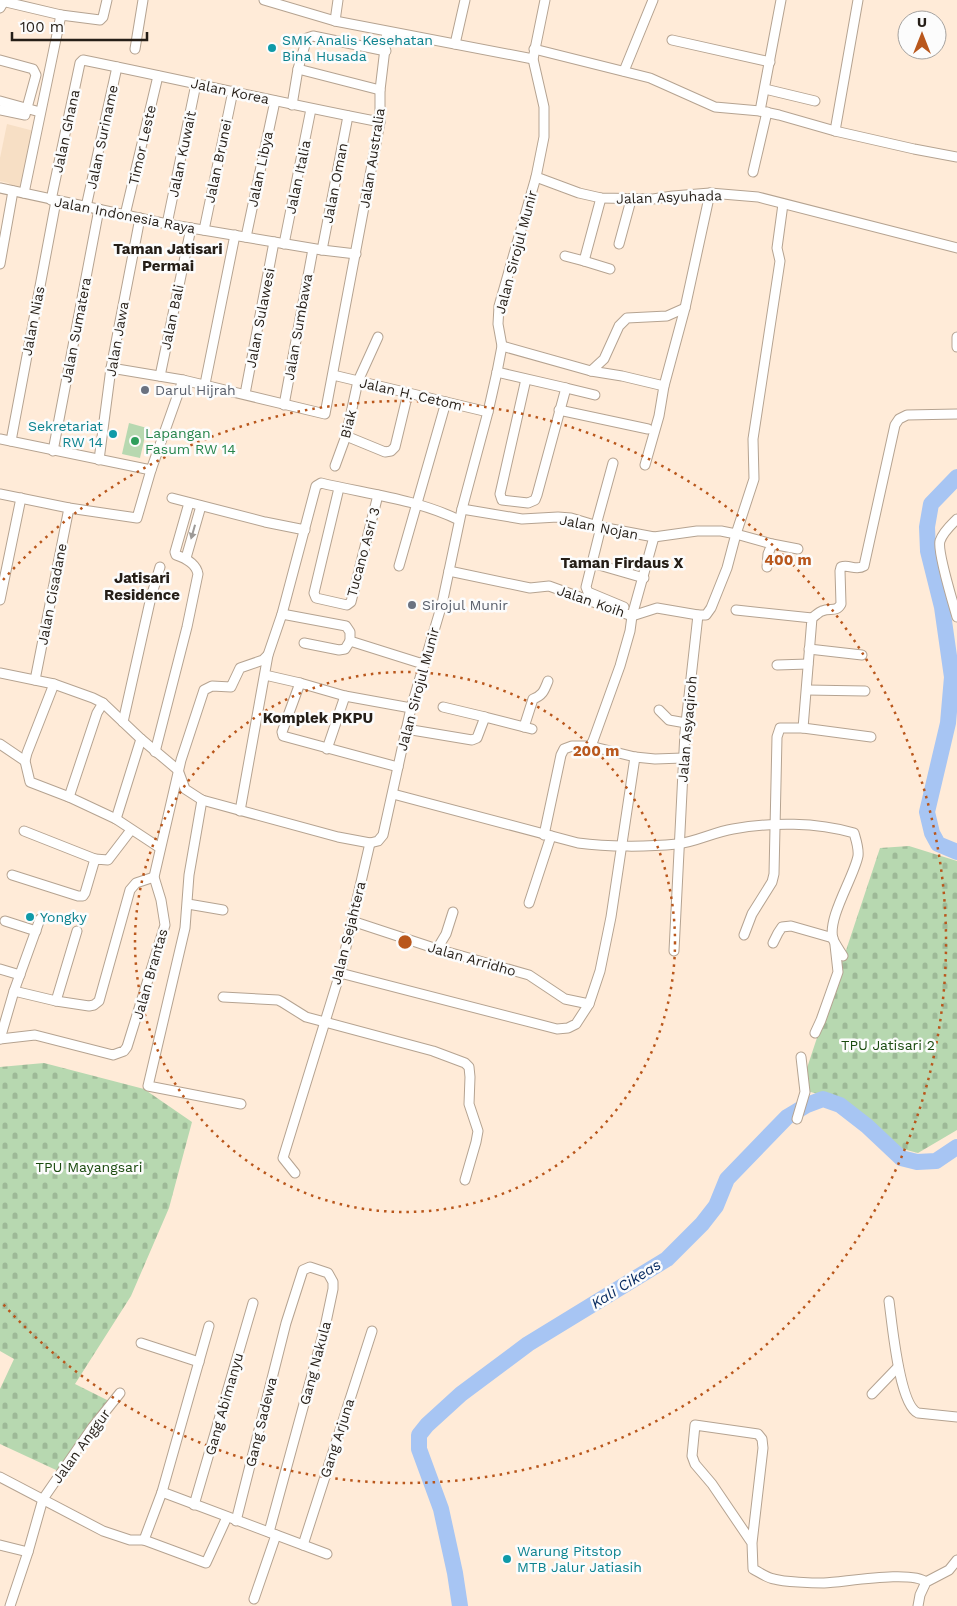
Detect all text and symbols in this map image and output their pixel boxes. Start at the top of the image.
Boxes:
scale bar [12,10,148,42]
north arrow [897,10,947,60]
text: U [917,14,927,30]
text: 100 m [20,18,64,36]
place label: SMK Analis Kesehatan Bina Husada [282,32,433,64]
marker: SMK Analis Kesehatan Bina Husada [266,42,278,54]
street label: Jalan Korea [189,75,271,107]
street label: Jalan Suriname [83,83,121,191]
street label: Jalan Ghana [49,88,83,174]
street label: Timor Leste [125,104,159,186]
street label: Jalan Australia [356,107,388,209]
street label: Jalan Kuwait [165,109,199,199]
street label: Jalan Brunei [201,118,235,204]
street label: Jalan Libya [244,130,276,208]
street label: Jalan Italia [282,139,314,215]
street label: Jalan Oman [319,141,351,225]
street label: Jalan Asyuhada [616,187,722,207]
street label: Jalan Sirojul Munir [492,188,540,316]
street label: Jalan Indonesia Raya [53,193,197,237]
district label: Taman Jatisari Permai [113,240,223,275]
street label: Jalan Sulawesi [242,267,278,369]
street label: Jalan Sumbawa [281,272,315,382]
street label: Jalan Sumatera [58,276,94,384]
street label: Jalan Bali [157,283,187,351]
street label: Jalan Nias [18,285,48,357]
street label: Jalan Jawa [103,300,131,378]
street label: Jalan H. Cetom [358,374,464,414]
place label: Darul Hijrah [155,382,236,398]
marker: Darul Hijrah [139,384,151,396]
street label: Biak [337,408,359,440]
place label: Sekretariat RW 14 [28,418,103,450]
place label: Lapangan Fasum RW 14 [145,425,236,457]
marker: Sekretariat RW 14 [107,428,119,440]
marker: Lapangan Fasum RW 14 [129,435,141,447]
street label: Tucano Asri 3 [343,505,383,599]
street label: Jalan Nojan [558,512,640,542]
one-way arrow [189,525,197,540]
street label: Jalan Cisadane [34,542,70,646]
text: 400 m [764,551,812,569]
district label: Taman Firdaus X [561,554,684,572]
district label: Jatisari Residence [104,569,180,604]
street label: Jalan Koih [555,582,627,620]
place label: Sirojul Munir [422,597,508,613]
marker: Sirojul Munir [406,599,418,611]
street label: Jalan Sirojul Munir [394,625,442,753]
street label: Jalan Asyaqiroh [674,675,700,783]
district label: Komplek PKPU [263,709,373,727]
text: 200 m [573,742,619,760]
street label: Jalan Sejahtera [327,880,369,986]
place label: Yongky [40,909,87,925]
marker: Yongky [24,911,36,923]
street label: Jalan Brantas [129,927,171,1021]
centre of rings [396,933,414,951]
street label: Jalan Arridho [426,939,518,979]
park label: TPU Jatisari 2 [841,1037,935,1053]
park label: TPU Mayangsari [36,1159,142,1175]
water label: Kali Cikeas [588,1255,664,1313]
street label: Gang Nakula [296,1319,334,1407]
street label: Gang Abimanyu [202,1351,246,1457]
street label: Gang Sadewa [242,1375,280,1469]
street label: Gang Arjuna [317,1396,357,1480]
street label: Jalan Anggur [49,1406,113,1486]
place label: Warung Pitstop MTB Jalur Jatiasih [517,1543,642,1575]
marker: Warung Pitstop MTB Jalur Jatiasih [501,1553,513,1565]

